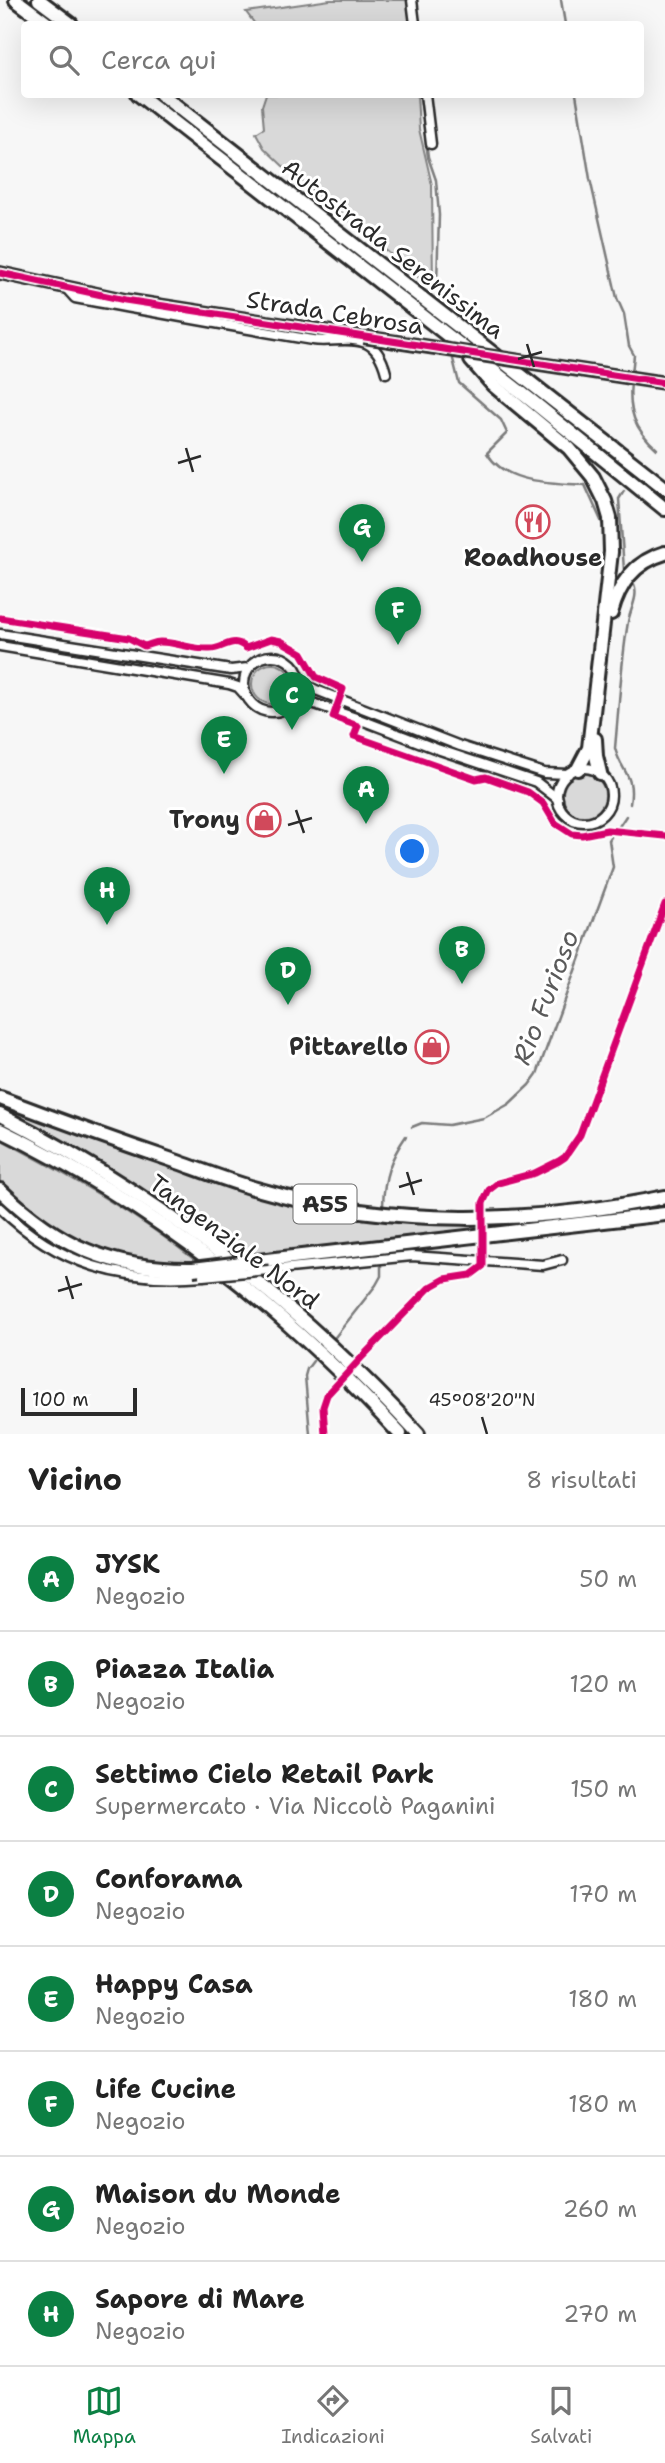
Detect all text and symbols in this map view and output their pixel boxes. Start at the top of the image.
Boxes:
search box [21,21,644,98]
icon: search [45,41,83,79]
text: Cerca qui [101,42,217,77]
street label: Autostrada Serenissima [275,152,511,346]
street label: Strada Cebrosa [244,283,426,343]
restaurant icon: Roadhouse [514,503,552,541]
pin: G [339,504,385,562]
place label: Roadhouse [464,542,602,574]
pin: F [375,587,421,645]
pin: C [269,672,315,730]
pin: E [201,716,247,774]
pin: A [343,766,389,824]
shop icon: Trony [245,801,283,839]
place label: Trony [169,804,240,836]
your location [395,834,429,868]
pin: H [84,867,130,925]
water label: Rio Furioso [503,925,587,1069]
pin: B [439,926,485,984]
pin: D [265,947,311,1005]
shop icon: Pittarello [413,1028,451,1066]
place label: Pittarello [289,1031,408,1063]
street label: Tangenziale Nord [142,1167,326,1317]
road number: A55 [294,1184,356,1224]
scale bar [21,1385,136,1417]
text: 100 m [32,1387,89,1412]
text: 45°08'20"N [429,1388,535,1412]
text: Vicino [28,1459,122,1500]
text: 8 risultati [526,1465,637,1495]
text: JYSK [95,1546,160,1581]
text: A [42,1564,60,1594]
text: 50 m [579,1564,637,1594]
text: Negozio [95,1581,186,1611]
text: Piazza Italia [95,1651,274,1686]
text: B [44,1669,58,1699]
text: 120 m [569,1669,637,1699]
text: Negozio [95,1686,186,1716]
text: Settimo Cielo Retail Park [95,1756,434,1791]
text: C [44,1774,58,1804]
text: 150 m [570,1774,637,1804]
text: Supermercato · Via Niccolò Paganini [95,1791,495,1821]
text: Conforama [95,1861,243,1896]
text: D [43,1879,59,1909]
text: 170 m [569,1879,637,1909]
text: Negozio [95,1896,186,1926]
text: Happy Casa [95,1966,253,2001]
text: E [43,1984,59,2014]
text: 180 m [568,1984,637,2014]
text: Negozio [95,2001,186,2031]
text: Life Cucine [95,2071,236,2106]
text: F [44,2089,58,2119]
text: 180 m [568,2089,637,2119]
text: Negozio [95,2106,186,2136]
text: Maison du Monde [95,2176,341,2211]
text: G [42,2194,60,2224]
text: 260 m [563,2194,637,2224]
text: Negozio [95,2211,186,2241]
text: Sapore di Mare [95,2281,305,2316]
text: H [43,2299,59,2329]
text: 270 m [563,2299,637,2329]
text: Negozio [95,2316,186,2346]
tab: Mappa [73,2382,136,2449]
tab: Indicazioni [281,2382,385,2449]
tab: Salvati [530,2382,592,2449]

